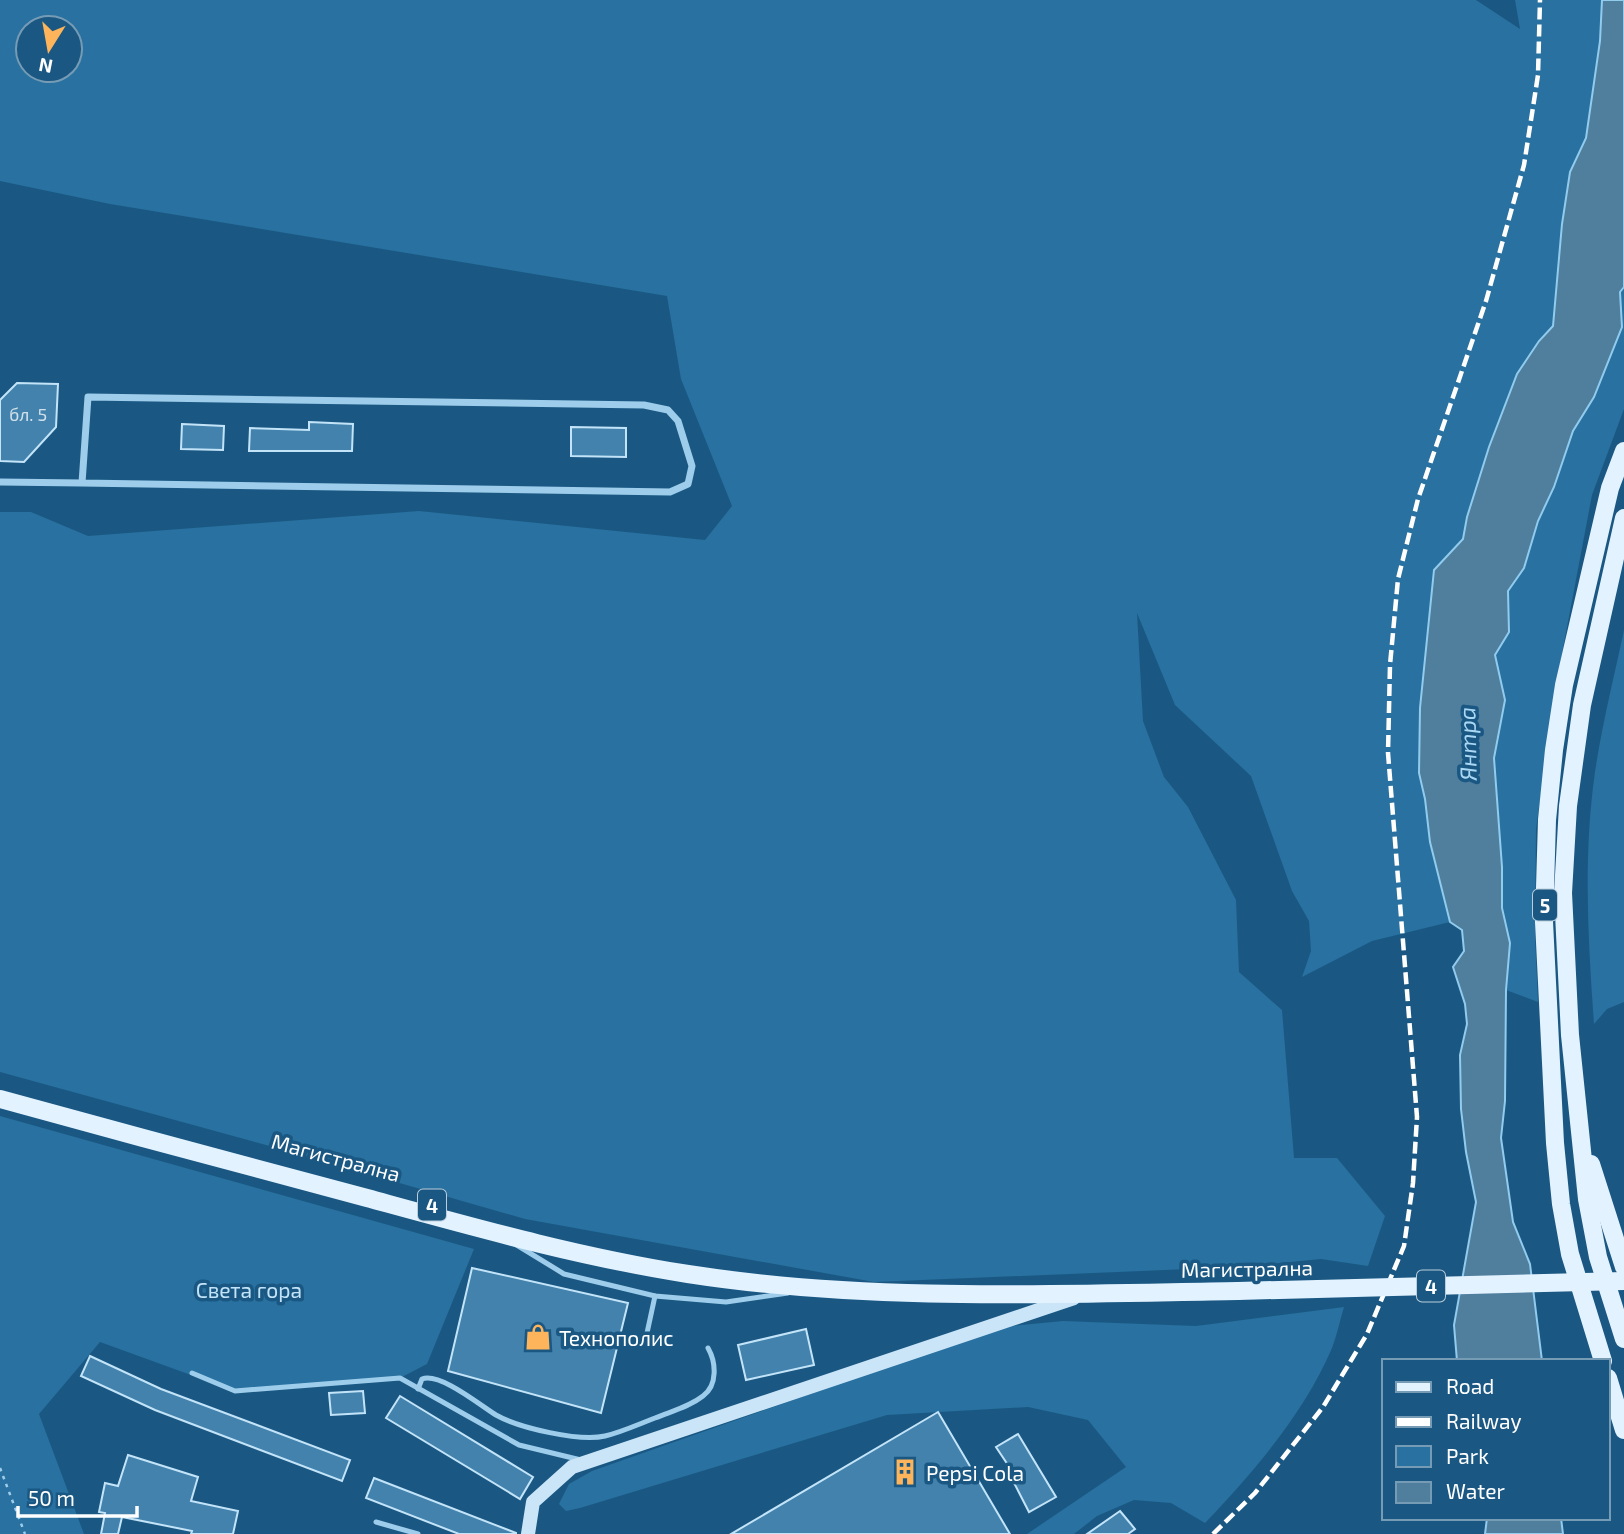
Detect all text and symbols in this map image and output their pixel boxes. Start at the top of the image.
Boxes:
north arrow [14,14,84,84]
text: N [37,54,55,79]
house number: бл. 5 [9,403,47,425]
water label: Янтра [1452,707,1482,781]
road number: 5 [1533,890,1557,920]
street label: Магистрална [269,1128,403,1186]
road number: 4 [418,1190,446,1220]
street label: Магистрална [1181,1254,1313,1282]
road number: 4 [1417,1270,1445,1302]
park label: Света гора [196,1277,302,1302]
shop icon: Технополис [523,1322,553,1352]
place label: Технополис [559,1325,674,1350]
legend [1382,1359,1610,1520]
text: Road [1446,1373,1494,1398]
text: Railway [1446,1408,1522,1433]
text: Park [1446,1443,1489,1468]
building icon: Pepsi Cola [890,1457,920,1487]
place label: Pepsi Cola [926,1460,1024,1485]
scale bar [18,1474,136,1518]
text: Water [1446,1478,1505,1503]
text: 50 m [28,1485,75,1510]

